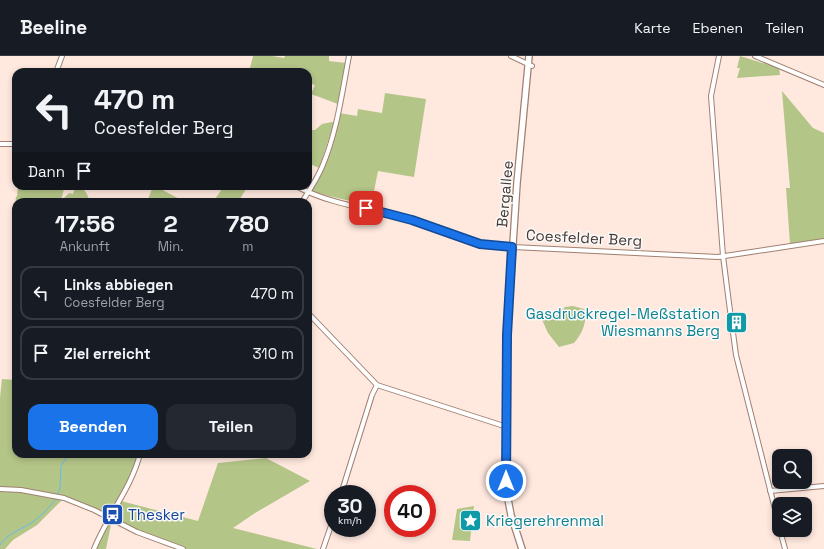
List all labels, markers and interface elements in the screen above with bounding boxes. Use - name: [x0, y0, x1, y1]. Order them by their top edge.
- text: Beeline: [20, 15, 87, 40]
- text: Karte: [634, 19, 671, 37]
- text: Ebenen: [693, 19, 743, 37]
- text: Teilen: [765, 19, 804, 37]
- text: 470 m: [94, 81, 175, 117]
- icon: left: [28, 84, 80, 136]
- text: Coesfelder Berg: [94, 116, 233, 139]
- street label: Bergallee: [492, 159, 517, 228]
- icon: arrive: [73, 160, 95, 182]
- text: Dann: [28, 162, 65, 181]
- pin: [349, 191, 383, 225]
- icon: arrive: [355, 197, 377, 219]
- text: 17:56: [55, 208, 115, 239]
- text: 2: [164, 208, 178, 239]
- text: 780: [226, 208, 269, 239]
- street label: Coesfelder Berg: [526, 225, 643, 250]
- text: Ankunft: [60, 238, 110, 255]
- text: Min.: [158, 238, 183, 255]
- text: m: [242, 238, 253, 255]
- text: Links abbiegen: [64, 275, 173, 294]
- icon: left: [30, 282, 52, 304]
- text: 470 m: [250, 284, 294, 303]
- text: Coesfelder Berg: [64, 294, 165, 311]
- place label: Gasdruckregel-Meßstation Wiesmanns Berg: [526, 304, 720, 340]
- building icon: Gasdruckregel-Meßstation Wiesmanns Berg: [723, 310, 749, 336]
- icon: arrive: [30, 342, 52, 364]
- text: Ziel erreicht: [64, 344, 151, 363]
- text: 310 m: [253, 344, 294, 363]
- button: Beenden: [28, 404, 158, 450]
- button: Teilen: [166, 404, 296, 450]
- map controls: [772, 449, 812, 537]
- button: search: [772, 449, 812, 489]
- position arrow: [485, 460, 527, 502]
- speed limit sign: 40: [384, 485, 436, 537]
- text: 30: [337, 493, 363, 519]
- button: layers: [772, 497, 812, 537]
- bus stop icon: Thesker: [99, 502, 125, 528]
- place label: Thesker: [128, 505, 185, 524]
- place icon: Kriegerehrenmal: [457, 508, 483, 534]
- place label: Kriegerehrenmal: [486, 511, 604, 530]
- text: km/h: [338, 514, 362, 527]

